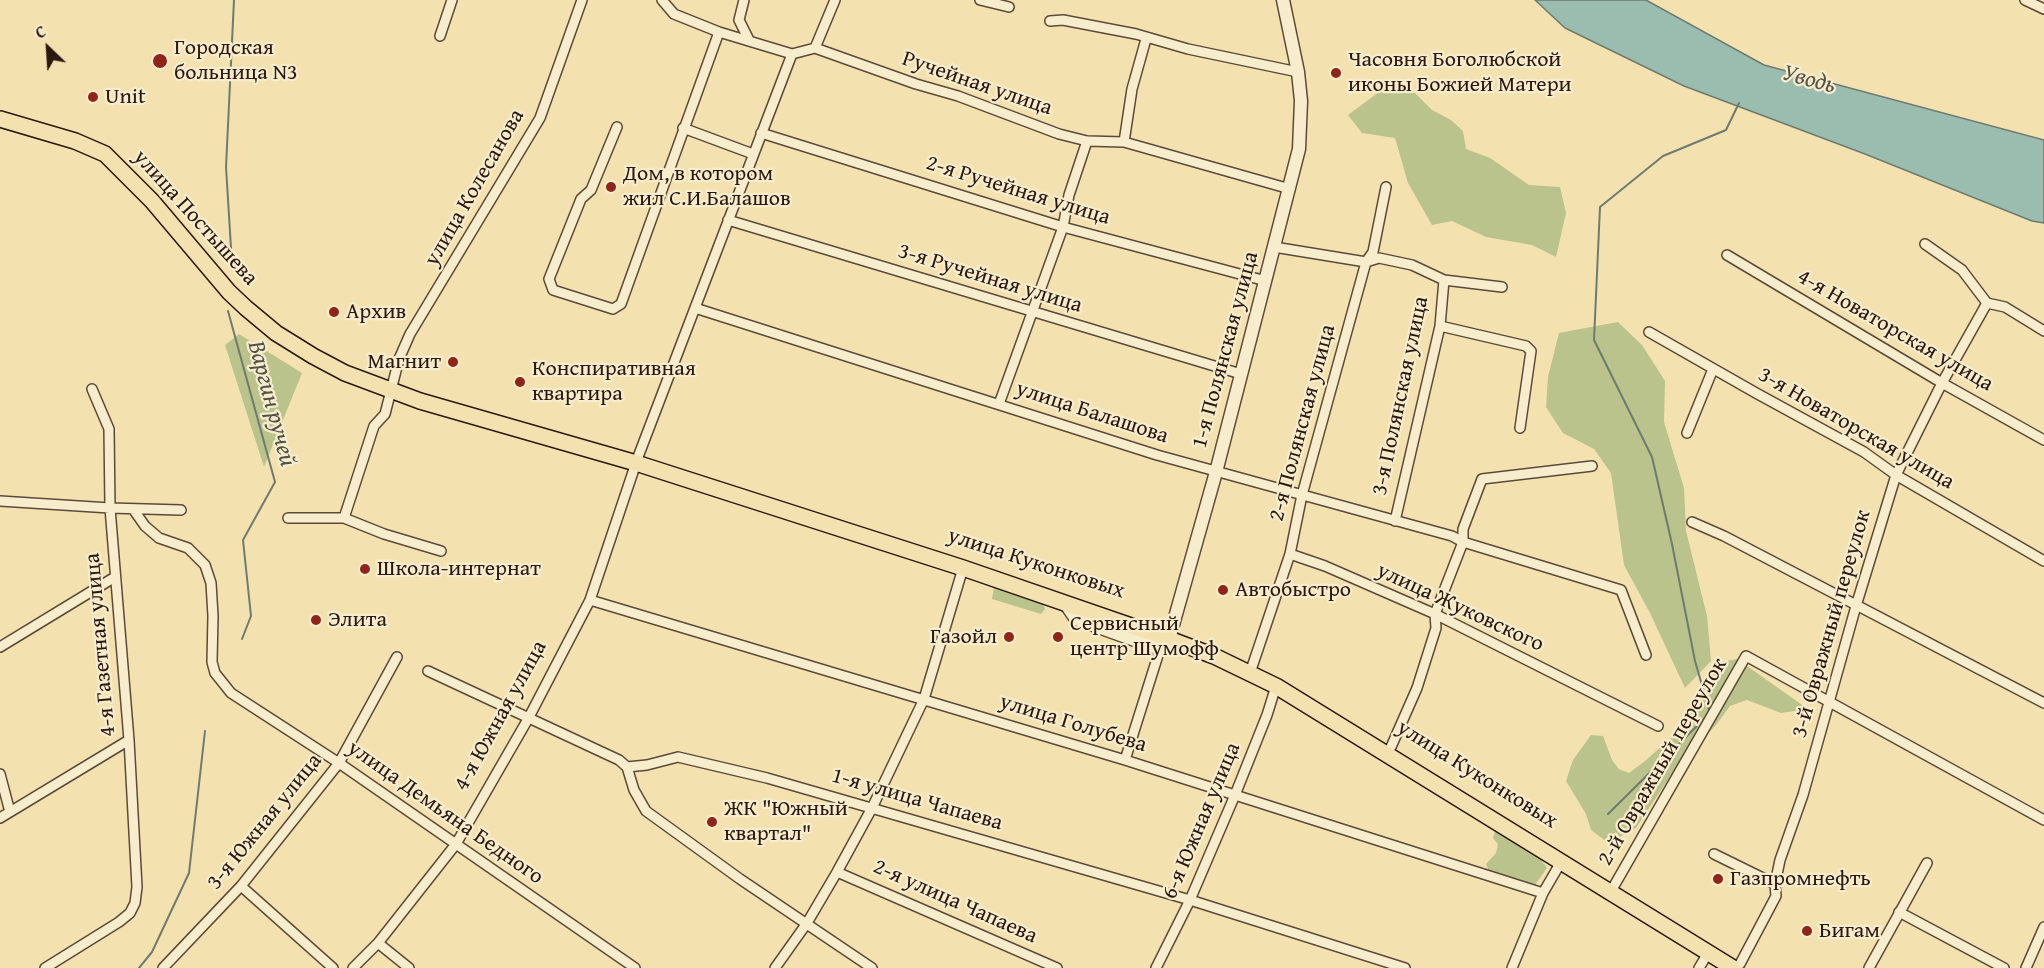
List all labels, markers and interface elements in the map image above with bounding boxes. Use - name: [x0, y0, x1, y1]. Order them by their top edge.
- north arrow: [18, 18, 78, 78]
- text: С: [31, 19, 50, 44]
- place label: Городская больница N3: [174, 35, 298, 86]
- street label: Ручейная улица: [899, 46, 1055, 122]
- place label: Часовня Боголюбской иконы Божией Матери: [1348, 47, 1572, 98]
- marker: Городская больница N3: [151, 52, 169, 70]
- water label: Уводь: [1779, 59, 1839, 101]
- marker: Часовня Боголюбской иконы Божией Матери: [1329, 66, 1343, 80]
- place label: Unit: [105, 84, 146, 110]
- marker: Unit: [86, 90, 100, 104]
- street label: улица Колесанова: [419, 105, 531, 271]
- street label: улица Постышева: [127, 145, 263, 291]
- street label: 2-я Ручейная улица: [923, 150, 1113, 232]
- place label: Дом, в котором жил С.И.Балашов: [623, 161, 791, 212]
- marker: Дом, в котором жил С.И.Балашов: [604, 180, 618, 194]
- street label: 3-я Ручейная улица: [895, 238, 1085, 320]
- street label: 1-я Полянская улица: [1187, 249, 1265, 451]
- street label: 4-я Новаторская улица: [1792, 264, 1998, 398]
- street label: 3-я Полянская улица: [1367, 294, 1435, 498]
- place label: Архив: [346, 299, 406, 325]
- marker: Архив: [327, 305, 341, 319]
- street label: 2-я Полянская улица: [1264, 322, 1342, 524]
- water label: Варгин ручей: [240, 338, 302, 470]
- place label: Магнит: [367, 349, 441, 375]
- marker: Магнит: [446, 355, 460, 369]
- place label: Конспиративная квартира: [532, 356, 696, 408]
- street label: 3-я Новаторская улица: [1753, 362, 1959, 496]
- marker: Конспиративная квартира: [513, 375, 527, 389]
- street label: улица Балашова: [1012, 376, 1172, 450]
- street label: 3-й Овражный переулок: [1787, 507, 1877, 741]
- street label: улица Куконковых: [944, 523, 1128, 605]
- street label: 4-я Газетная улица: [80, 552, 122, 738]
- place label: Школа-интернат: [377, 556, 541, 582]
- street label: улица Жуковского: [1372, 558, 1548, 658]
- marker: Школа-интернат: [358, 562, 372, 576]
- place label: Автобыстро: [1235, 577, 1351, 603]
- marker: Автобыстро: [1216, 583, 1230, 597]
- place label: Элита: [328, 607, 387, 633]
- place label: Сервисный центр Шумофф: [1070, 611, 1219, 662]
- marker: Элита: [309, 613, 323, 627]
- place label: Газойл: [930, 624, 997, 650]
- marker: Газойл: [1002, 630, 1016, 644]
- marker: Сервисный центр Шумофф: [1051, 630, 1065, 644]
- street label: 4-я Южная улица: [449, 636, 553, 796]
- street label: 2-й Овражный переулок: [1593, 653, 1733, 871]
- street label: улица Голубева: [996, 689, 1150, 759]
- street label: улица Куконковых: [1392, 715, 1562, 835]
- street label: улица Демьяна Бедного: [342, 735, 548, 891]
- street label: 6-я Южная улица: [1157, 739, 1247, 903]
- street label: 3-я Южная улица: [202, 749, 328, 895]
- street label: 1-я улица Чапаева: [828, 763, 1006, 837]
- place label: ЖК "Южный квартал": [724, 796, 848, 848]
- marker: ЖК "Южный квартал": [705, 815, 719, 829]
- street label: 2-я улица Чапаева: [869, 854, 1041, 950]
- place label: Газпромнефть: [1730, 866, 1871, 892]
- marker: Газпромнефть: [1711, 872, 1725, 886]
- place label: Бигам: [1819, 918, 1880, 944]
- marker: Бигам: [1800, 924, 1814, 938]

